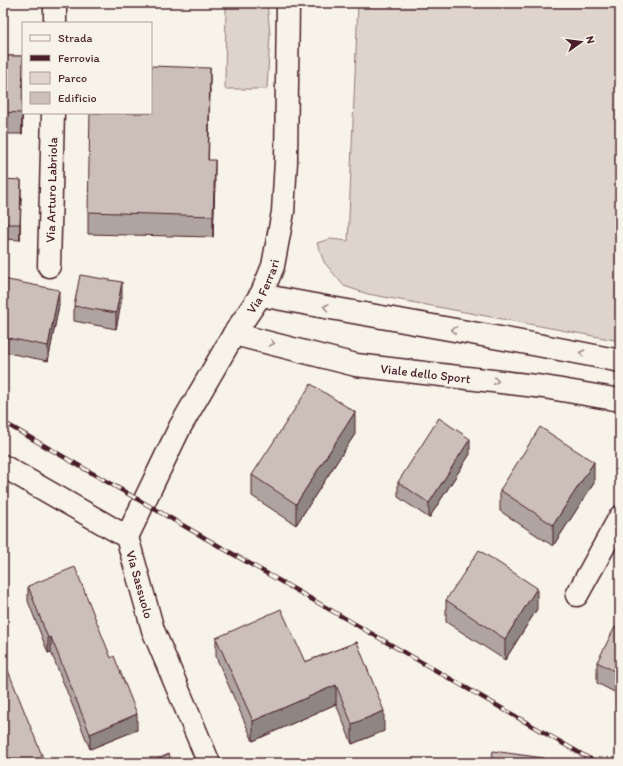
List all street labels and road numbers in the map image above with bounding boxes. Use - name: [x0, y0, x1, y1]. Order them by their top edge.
- street label: Via Arturo Labriola: [43, 137, 60, 243]
- street label: Via Ferrari: [243, 258, 282, 316]
- street label: Viale dello Sport: [380, 361, 472, 386]
- street label: Via Sassuolo: [123, 549, 157, 621]

